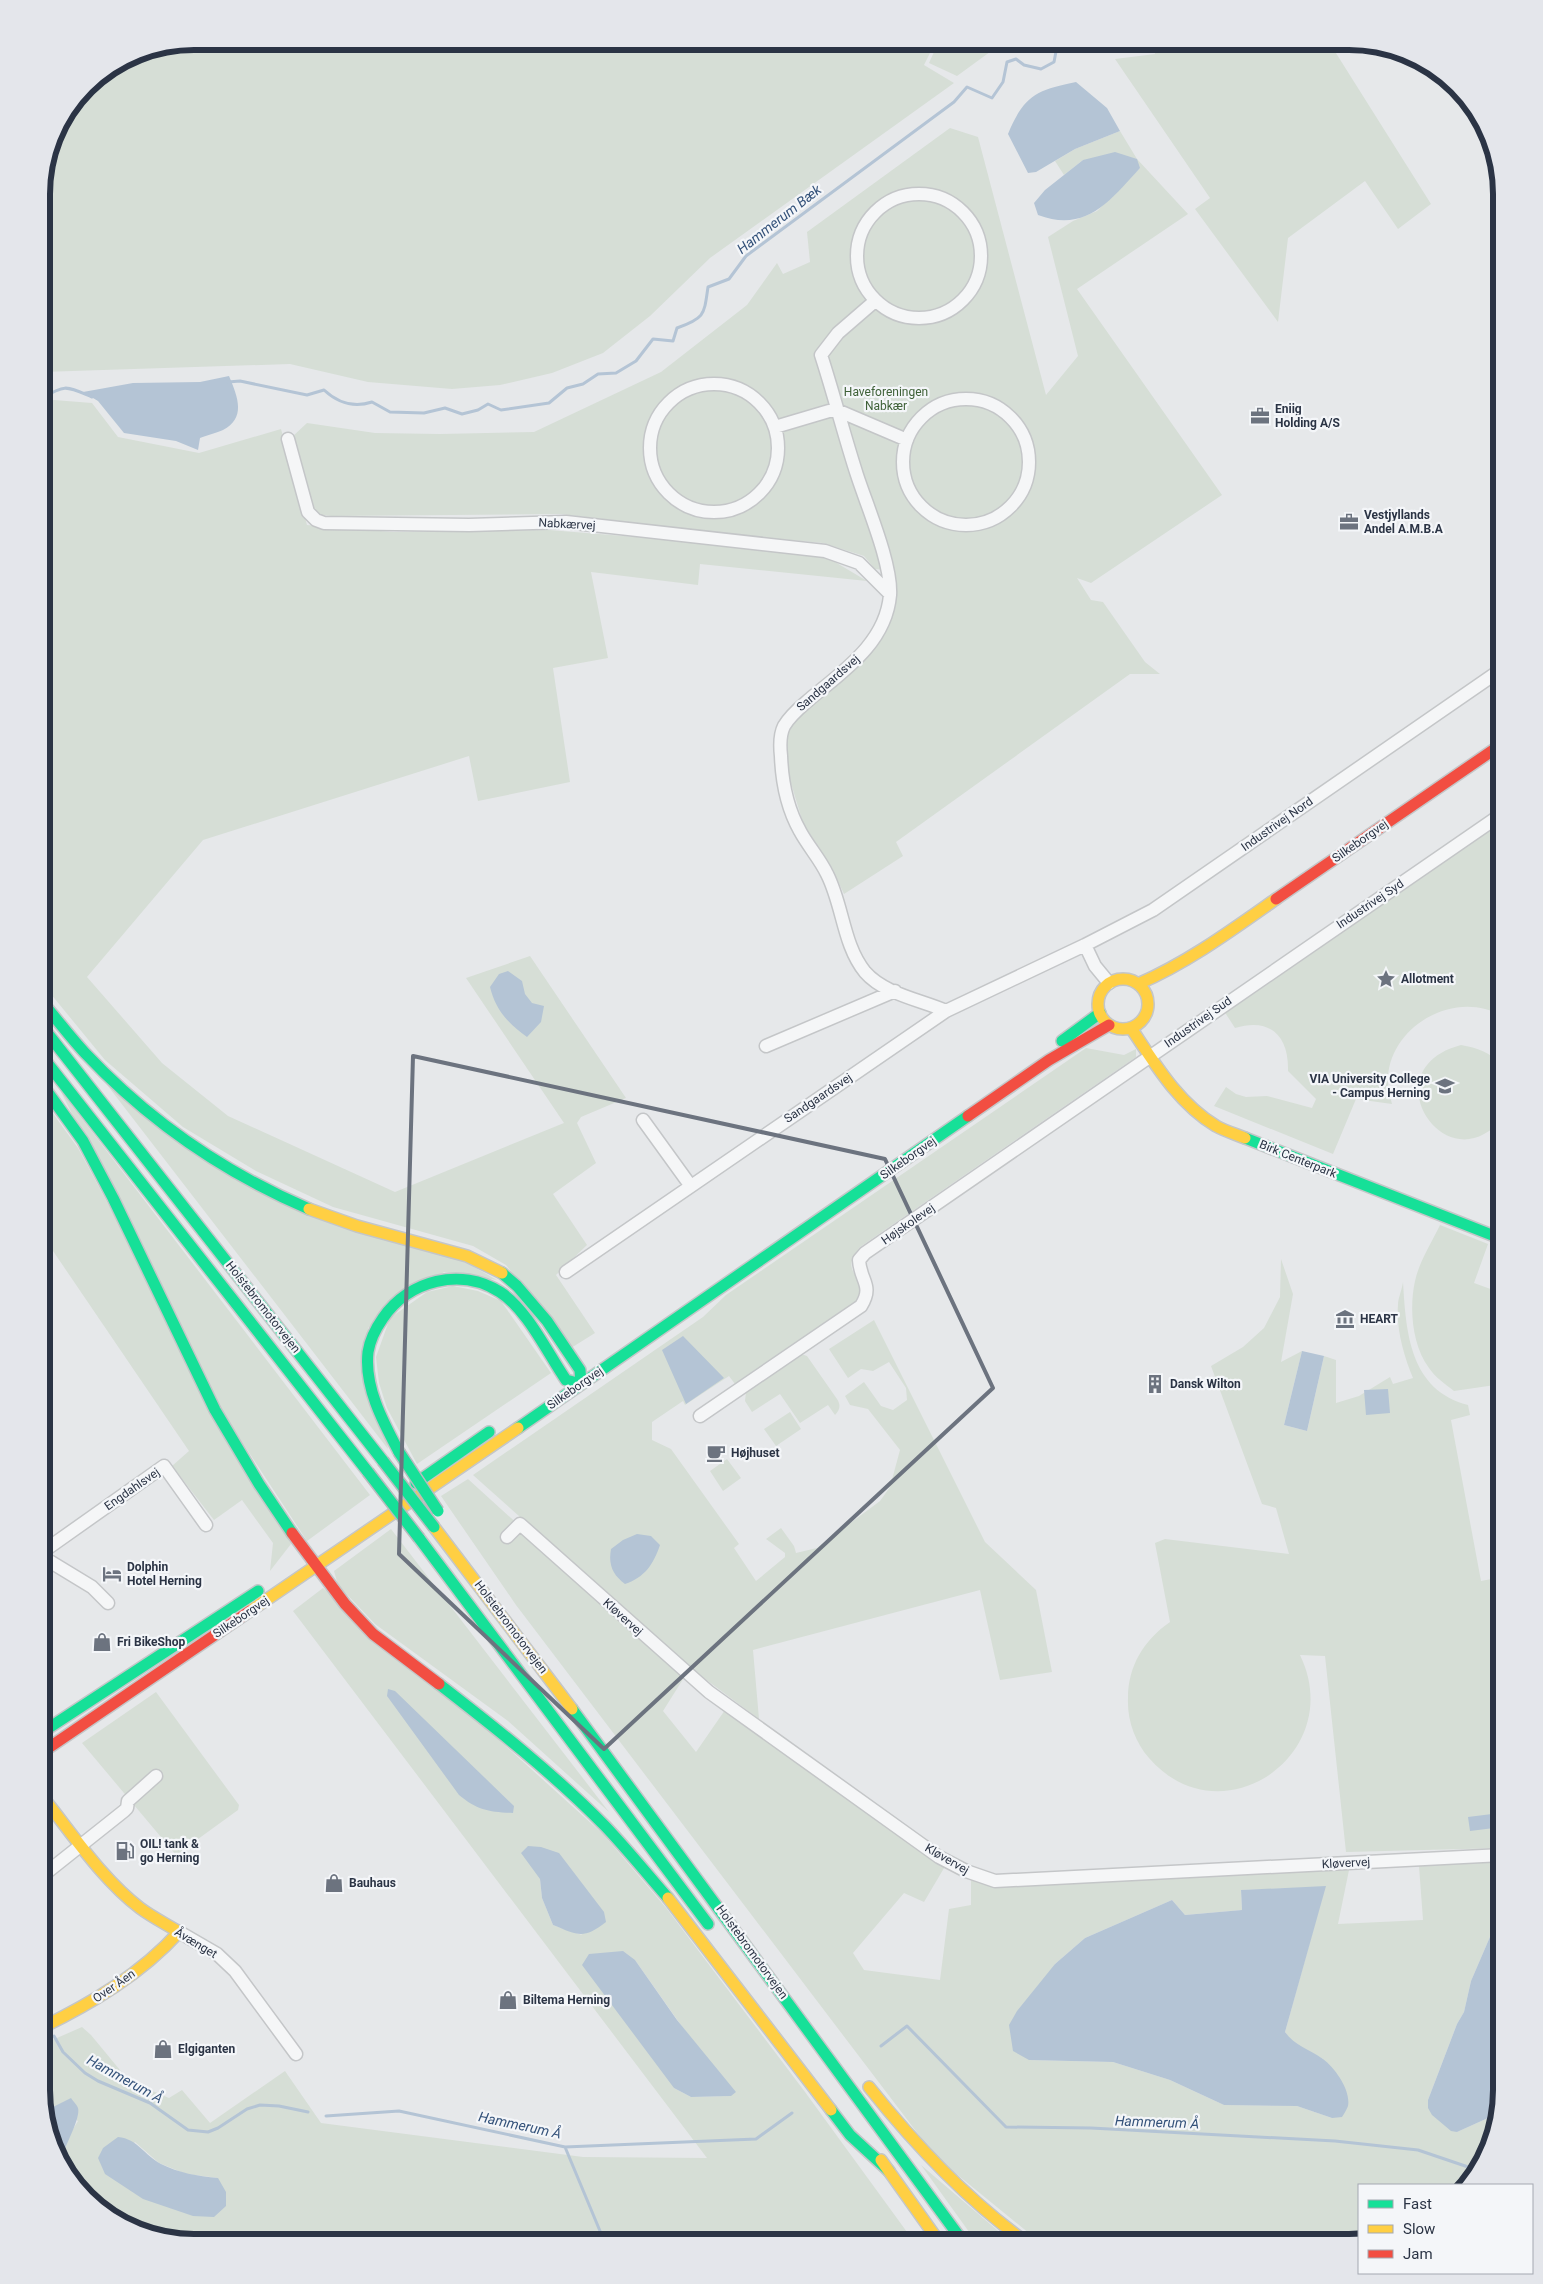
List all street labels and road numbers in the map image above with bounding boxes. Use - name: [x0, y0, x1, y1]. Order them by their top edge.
- street label: Nabkærvej: [538, 516, 596, 532]
- street label: Sandgaardsvej: [794, 652, 862, 714]
- street label: Industrivej Nord: [1238, 794, 1316, 854]
- street label: Silkeborgvej: [1330, 817, 1391, 865]
- street label: Industrivej Syd: [1334, 876, 1406, 932]
- street label: Industrivej Sud: [1162, 994, 1234, 1050]
- street label: Sandgaardsvej: [781, 1070, 855, 1126]
- street label: Silkeborgvej: [878, 1134, 939, 1182]
- street label: Birk Centerpark: [1257, 1137, 1340, 1181]
- street label: Højskolevej: [879, 1201, 937, 1247]
- street label: Holstebromotorvejen: [223, 1258, 303, 1356]
- street label: Silkeborgvej: [545, 1364, 606, 1412]
- street label: Engdahlsvej: [102, 1465, 162, 1513]
- street label: Holstebromotorvejen: [472, 1578, 550, 1676]
- street label: Silkeborgvej: [210, 1593, 272, 1641]
- street label: Kløvervej: [600, 1596, 646, 1639]
- street label: Kløvervej: [922, 1841, 972, 1877]
- street label: Kløvervej: [1321, 1855, 1371, 1871]
- street label: Holstebromotorvejen: [713, 1902, 791, 2002]
- street label: Åvænget: [172, 1923, 221, 1961]
- street label: Over Åen: [89, 1965, 138, 2006]

